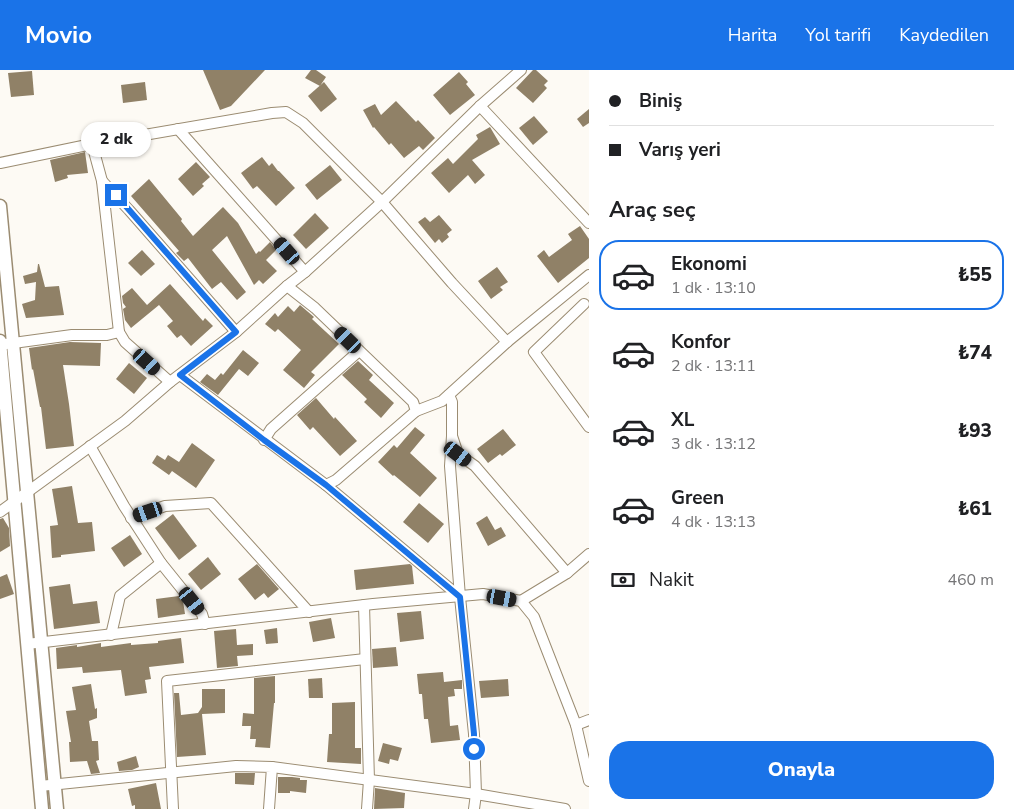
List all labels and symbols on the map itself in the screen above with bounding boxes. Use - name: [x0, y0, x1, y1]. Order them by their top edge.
- callout: 2 dk: [81, 122, 151, 158]
- route end: [105, 184, 127, 206]
- car: [271, 235, 302, 267]
- car: [331, 324, 364, 356]
- car: [130, 346, 163, 378]
- car: [441, 439, 474, 469]
- car: [131, 500, 164, 524]
- car: [176, 585, 207, 617]
- car: [485, 588, 518, 608]
- route start: [463, 738, 485, 760]

